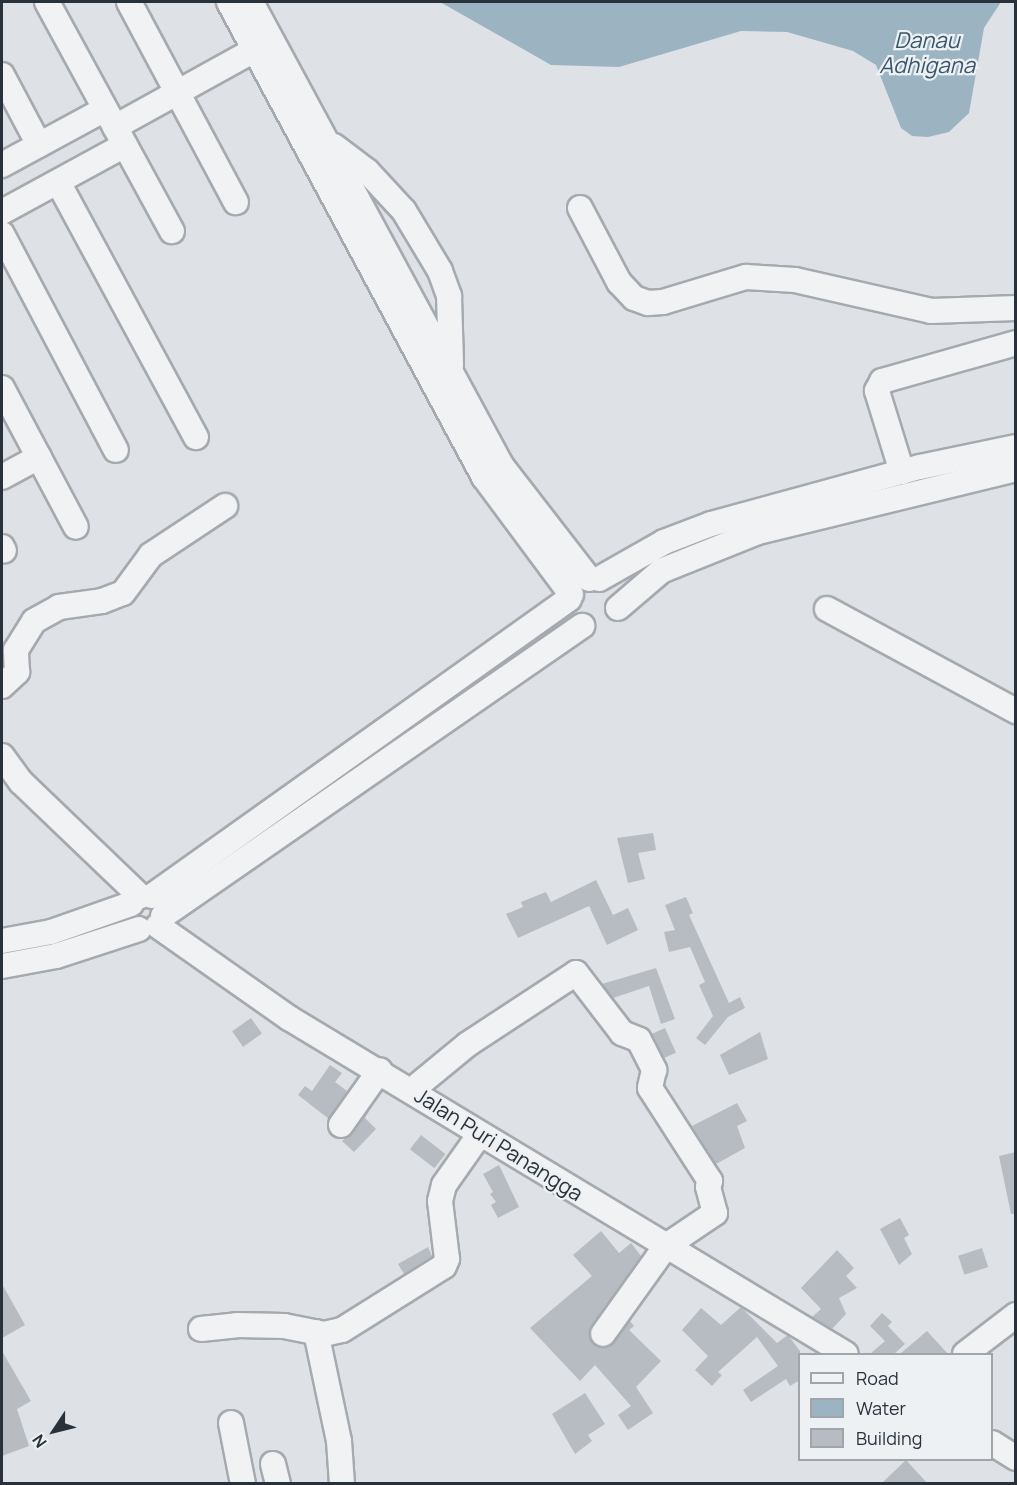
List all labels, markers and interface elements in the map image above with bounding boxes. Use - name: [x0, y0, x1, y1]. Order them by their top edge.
- water label: Danau Adhigana: [879, 27, 975, 78]
- street label: Jalan Puri Panangga: [410, 1082, 588, 1206]
- legend: [798, 1353, 993, 1461]
- text: Road: [856, 1366, 899, 1390]
- text: Water: [856, 1396, 906, 1420]
- north arrow: [24, 1401, 84, 1461]
- text: Building: [856, 1426, 922, 1450]
- text: N: [27, 1430, 52, 1452]

